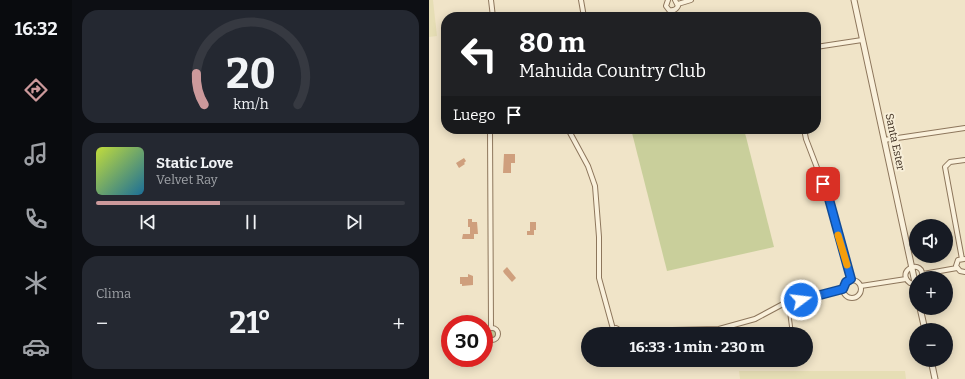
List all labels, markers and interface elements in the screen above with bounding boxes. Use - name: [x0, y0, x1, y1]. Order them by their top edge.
- text: 16:32: [14, 18, 58, 40]
- text: 80 m: [519, 26, 585, 59]
- icon: left: [453, 28, 505, 80]
- text: 20: [226, 48, 275, 98]
- text: Mahuida Country Club: [519, 60, 706, 82]
- icon: directions: [22, 76, 50, 104]
- text: km/h: [233, 95, 268, 112]
- icon: arrive: [503, 104, 525, 126]
- text: Luego: [453, 106, 495, 124]
- street label: Santa Ester: [883, 112, 907, 172]
- icon: music: [22, 140, 50, 168]
- text: Static Love: [156, 154, 233, 172]
- pin: [806, 167, 840, 201]
- text: Velvet Ray: [156, 172, 218, 187]
- icon: arrive: [812, 173, 834, 195]
- icon: phone: [22, 205, 50, 233]
- icon: previous: [137, 211, 159, 233]
- icon: pause: [240, 211, 262, 233]
- icon: next: [343, 211, 365, 233]
- map controls: [909, 219, 953, 367]
- button: sound: [909, 219, 953, 263]
- icon: climate: [22, 269, 50, 297]
- button: +: [909, 271, 953, 315]
- position arrow: [780, 279, 822, 321]
- text: Clima: [96, 286, 131, 301]
- text: 21°: [229, 305, 271, 341]
- text: −: [96, 310, 108, 337]
- text: +: [392, 310, 405, 337]
- speed limit sign: 30: [441, 315, 493, 367]
- button: −: [909, 323, 953, 367]
- icon: car: [22, 333, 50, 361]
- text: 16:33 · 1 min · 230 m: [629, 338, 765, 356]

